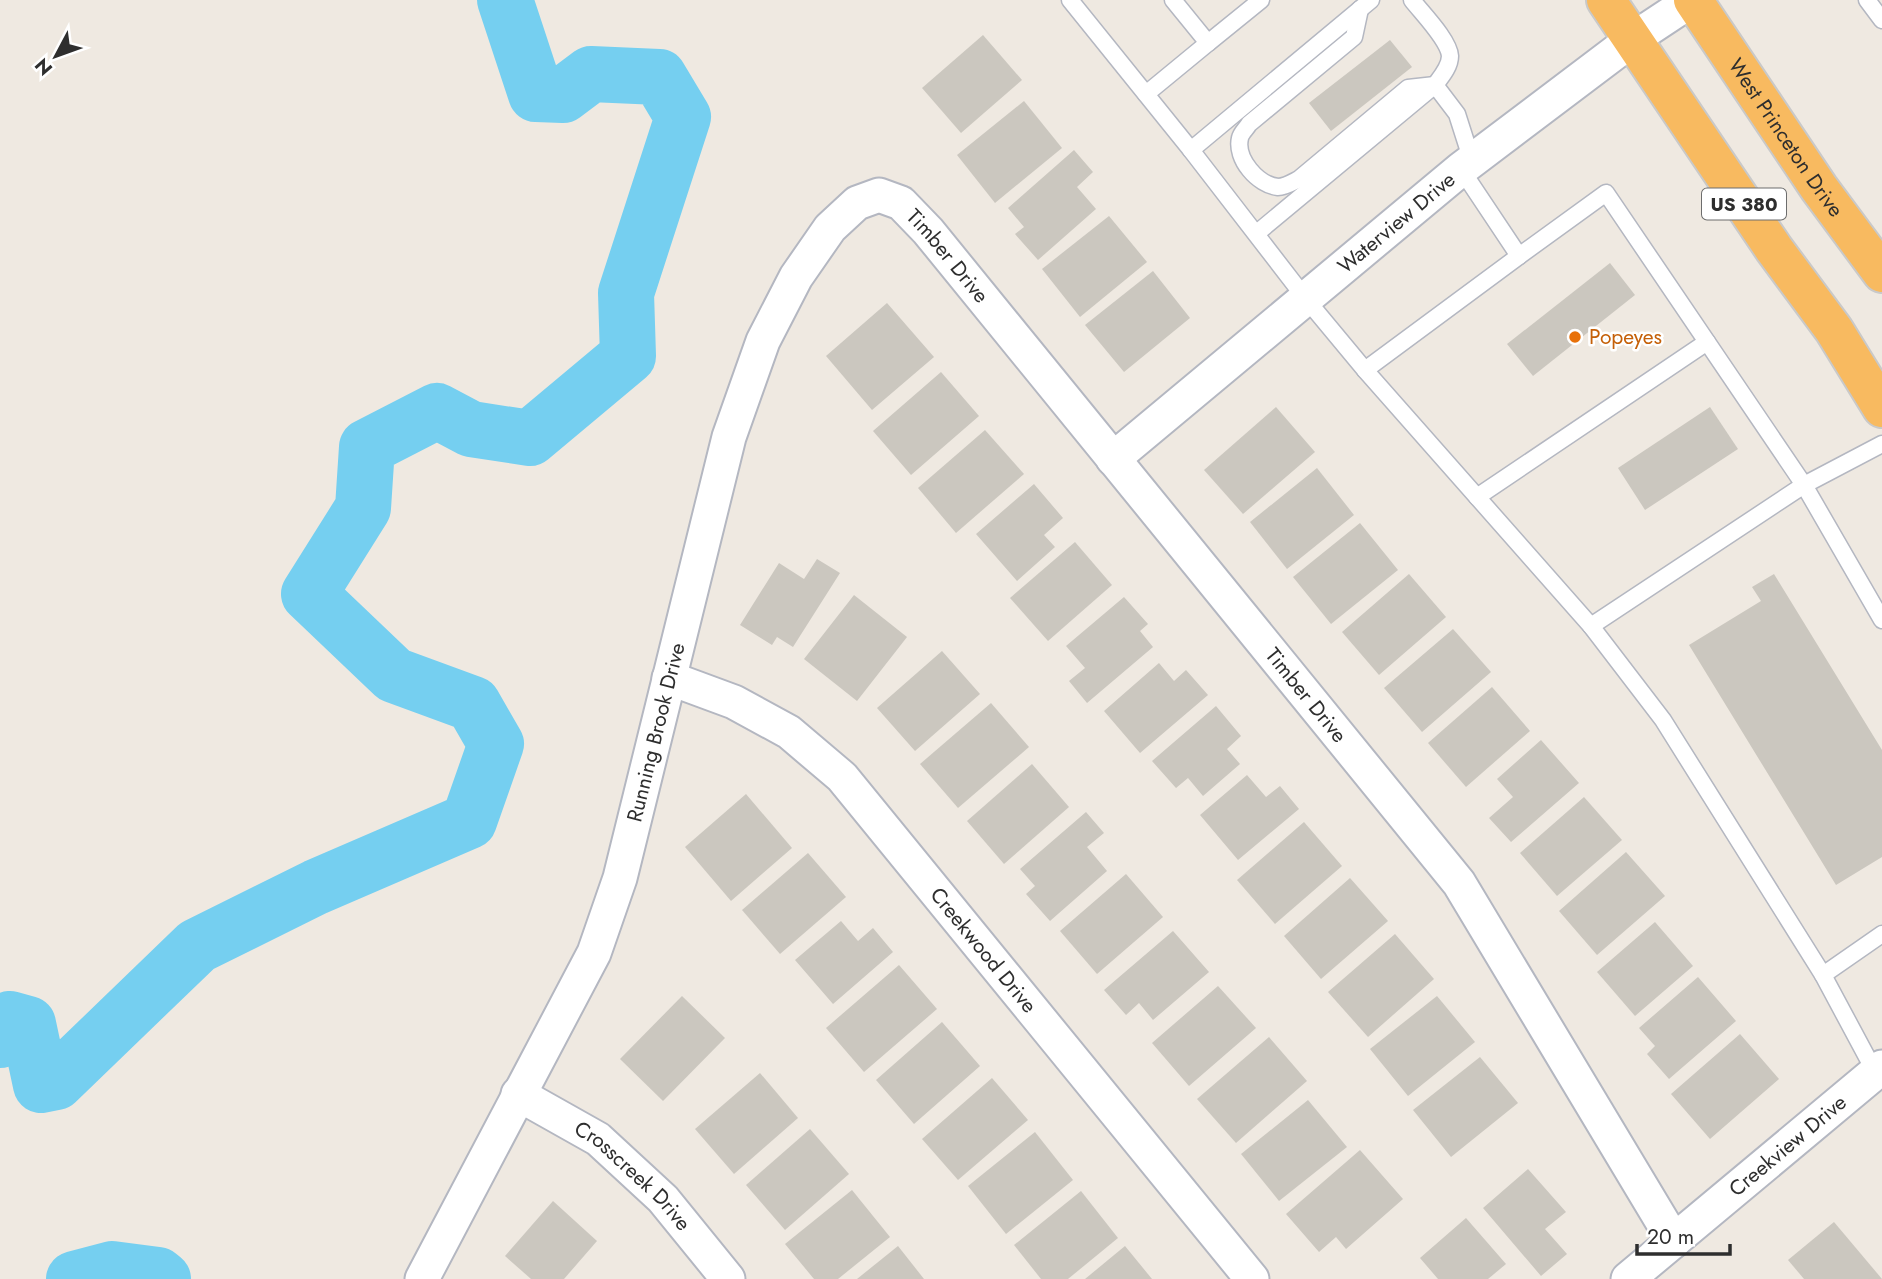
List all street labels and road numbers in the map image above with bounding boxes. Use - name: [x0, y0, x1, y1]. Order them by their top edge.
- street label: West Princeton Drive: [1721, 52, 1851, 223]
- street label: Waterview Drive: [1331, 165, 1462, 281]
- road number: US 380: [1702, 188, 1786, 220]
- street label: Timber Drive: [899, 202, 996, 310]
- street label: Running Brook Drive: [619, 640, 693, 825]
- street label: Timber Drive: [1258, 641, 1354, 749]
- street label: Creekwood Drive: [923, 881, 1044, 1020]
- street label: Creekview Drive: [1722, 1088, 1853, 1204]
- street label: Crosscreek Drive: [569, 1114, 698, 1237]

